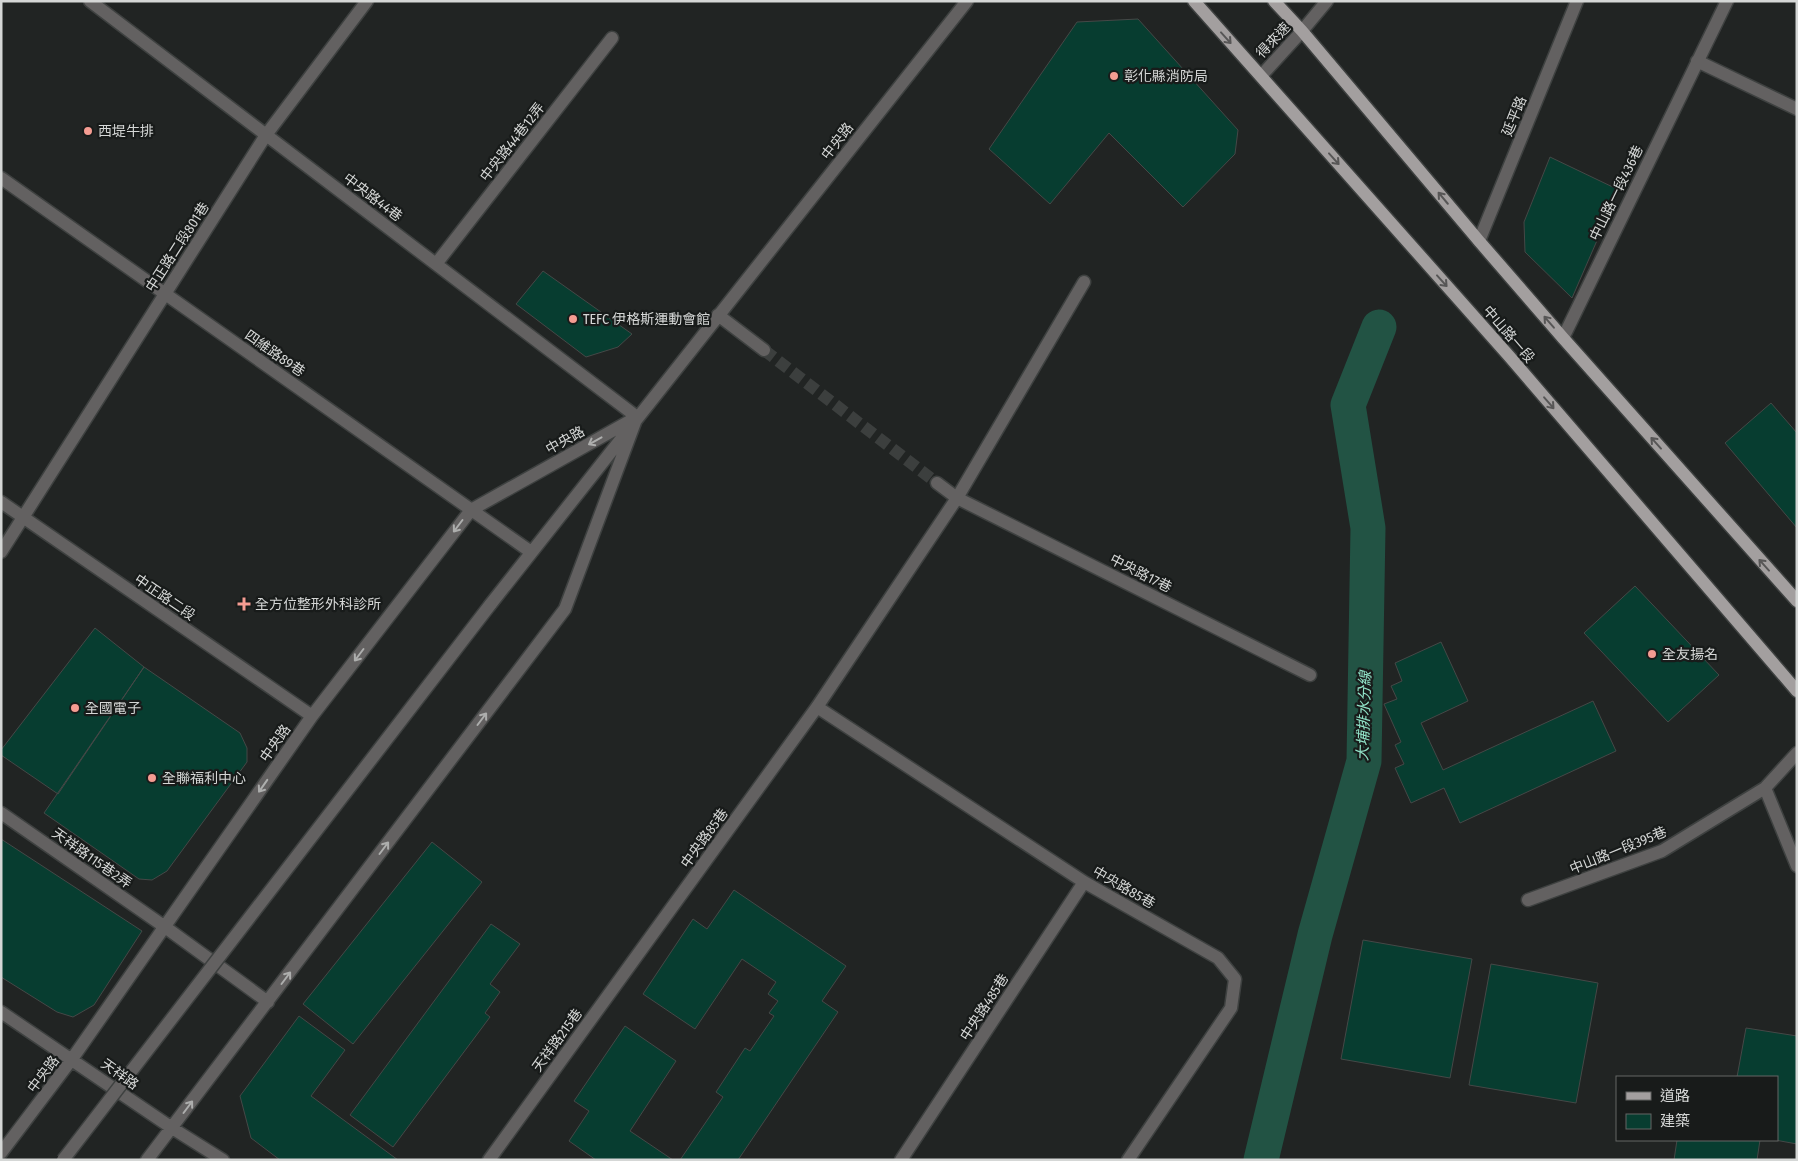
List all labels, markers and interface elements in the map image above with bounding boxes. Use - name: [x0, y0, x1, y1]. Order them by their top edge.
- street label: 得來速: [1253, 18, 1295, 61]
- one-way arrow: [1221, 31, 1232, 44]
- place label: 彰化縣消防局: [1124, 68, 1208, 85]
- marker: 彰化縣消防局: [1108, 70, 1120, 82]
- street label: 延平路: [1499, 94, 1530, 139]
- street label: 中央路44巷12弄: [476, 100, 548, 185]
- street label: 中央路: [818, 120, 857, 163]
- place label: 西堤牛排: [98, 123, 154, 140]
- marker: 西堤牛排: [82, 125, 94, 137]
- street label: 中山路一段436巷: [1586, 143, 1647, 244]
- one-way arrow: [1328, 153, 1340, 166]
- street label: 中央路44巷: [340, 170, 406, 225]
- one-way arrow: [1437, 192, 1449, 205]
- street label: 中正路二段801巷: [142, 199, 213, 295]
- one-way arrow: [1436, 274, 1448, 287]
- street label: 中山路一段: [1479, 302, 1538, 366]
- place label: TEFC 伊格斯運動會館: [583, 311, 710, 328]
- marker: TEFC 伊格斯運動會館: [567, 313, 579, 325]
- one-way arrow: [1543, 315, 1554, 328]
- street label: 四維路89巷: [241, 326, 308, 380]
- one-way arrow: [1543, 396, 1554, 409]
- street label: 中央路: [543, 423, 588, 458]
- one-way arrow: [588, 436, 602, 446]
- one-way arrow: [1651, 437, 1662, 450]
- one-way arrow: [453, 519, 463, 533]
- street label: 中央路17巷: [1107, 551, 1175, 596]
- one-way arrow: [1759, 558, 1770, 571]
- street label: 中正路二段: [131, 571, 198, 624]
- place label: 全方位整形外科診所: [255, 596, 381, 613]
- marker: 全方位整形外科診所: [237, 597, 251, 611]
- place label: 全友揚名: [1662, 646, 1718, 663]
- one-way arrow: [354, 648, 364, 662]
- marker: 全友揚名: [1646, 648, 1658, 660]
- water label: 大埔排水分線: [1353, 669, 1375, 761]
- place label: 全國電子: [85, 700, 141, 717]
- marker: 全國電子: [69, 702, 81, 714]
- one-way arrow: [477, 712, 487, 726]
- street label: 中央路: [256, 721, 294, 765]
- place label: 全聯福利中心: [162, 770, 246, 787]
- marker: 全聯福利中心: [146, 772, 158, 784]
- one-way arrow: [258, 779, 268, 793]
- street label: 中央路85巷: [677, 805, 732, 871]
- street label: 中山路一段395巷: [1567, 823, 1669, 878]
- street label: 天祥路115巷2弄: [49, 825, 135, 892]
- one-way arrow: [379, 841, 389, 855]
- street label: 中央路85巷: [1089, 863, 1158, 912]
- one-way arrow: [281, 971, 291, 985]
- street label: 中央路485巷: [957, 971, 1012, 1044]
- street label: 天祥路215巷: [529, 1005, 586, 1075]
- street label: 中央路: [24, 1052, 63, 1096]
- street label: 天祥路: [98, 1055, 142, 1093]
- legend: [1616, 1076, 1778, 1141]
- text: 道路: [1660, 1087, 1690, 1105]
- one-way arrow: [183, 1100, 193, 1114]
- text: 建築: [1660, 1112, 1690, 1130]

